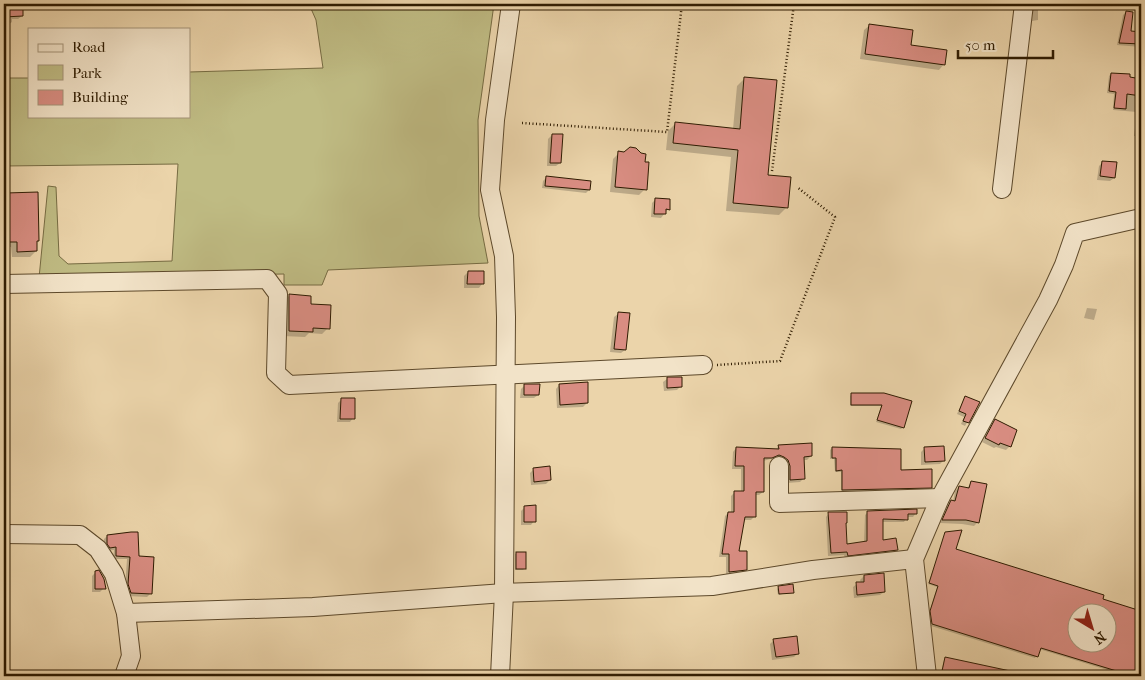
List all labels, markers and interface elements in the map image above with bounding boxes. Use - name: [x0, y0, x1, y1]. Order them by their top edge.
- legend: [28, 28, 190, 118]
- scale bar: [958, 28, 1052, 60]
- text: 50 m: [965, 36, 996, 54]
- text: Road: [72, 38, 106, 56]
- text: Park: [72, 64, 102, 82]
- text: Building: [72, 88, 129, 106]
- north arrow: [1068, 602, 1118, 652]
- text: N: [1090, 628, 1109, 648]

